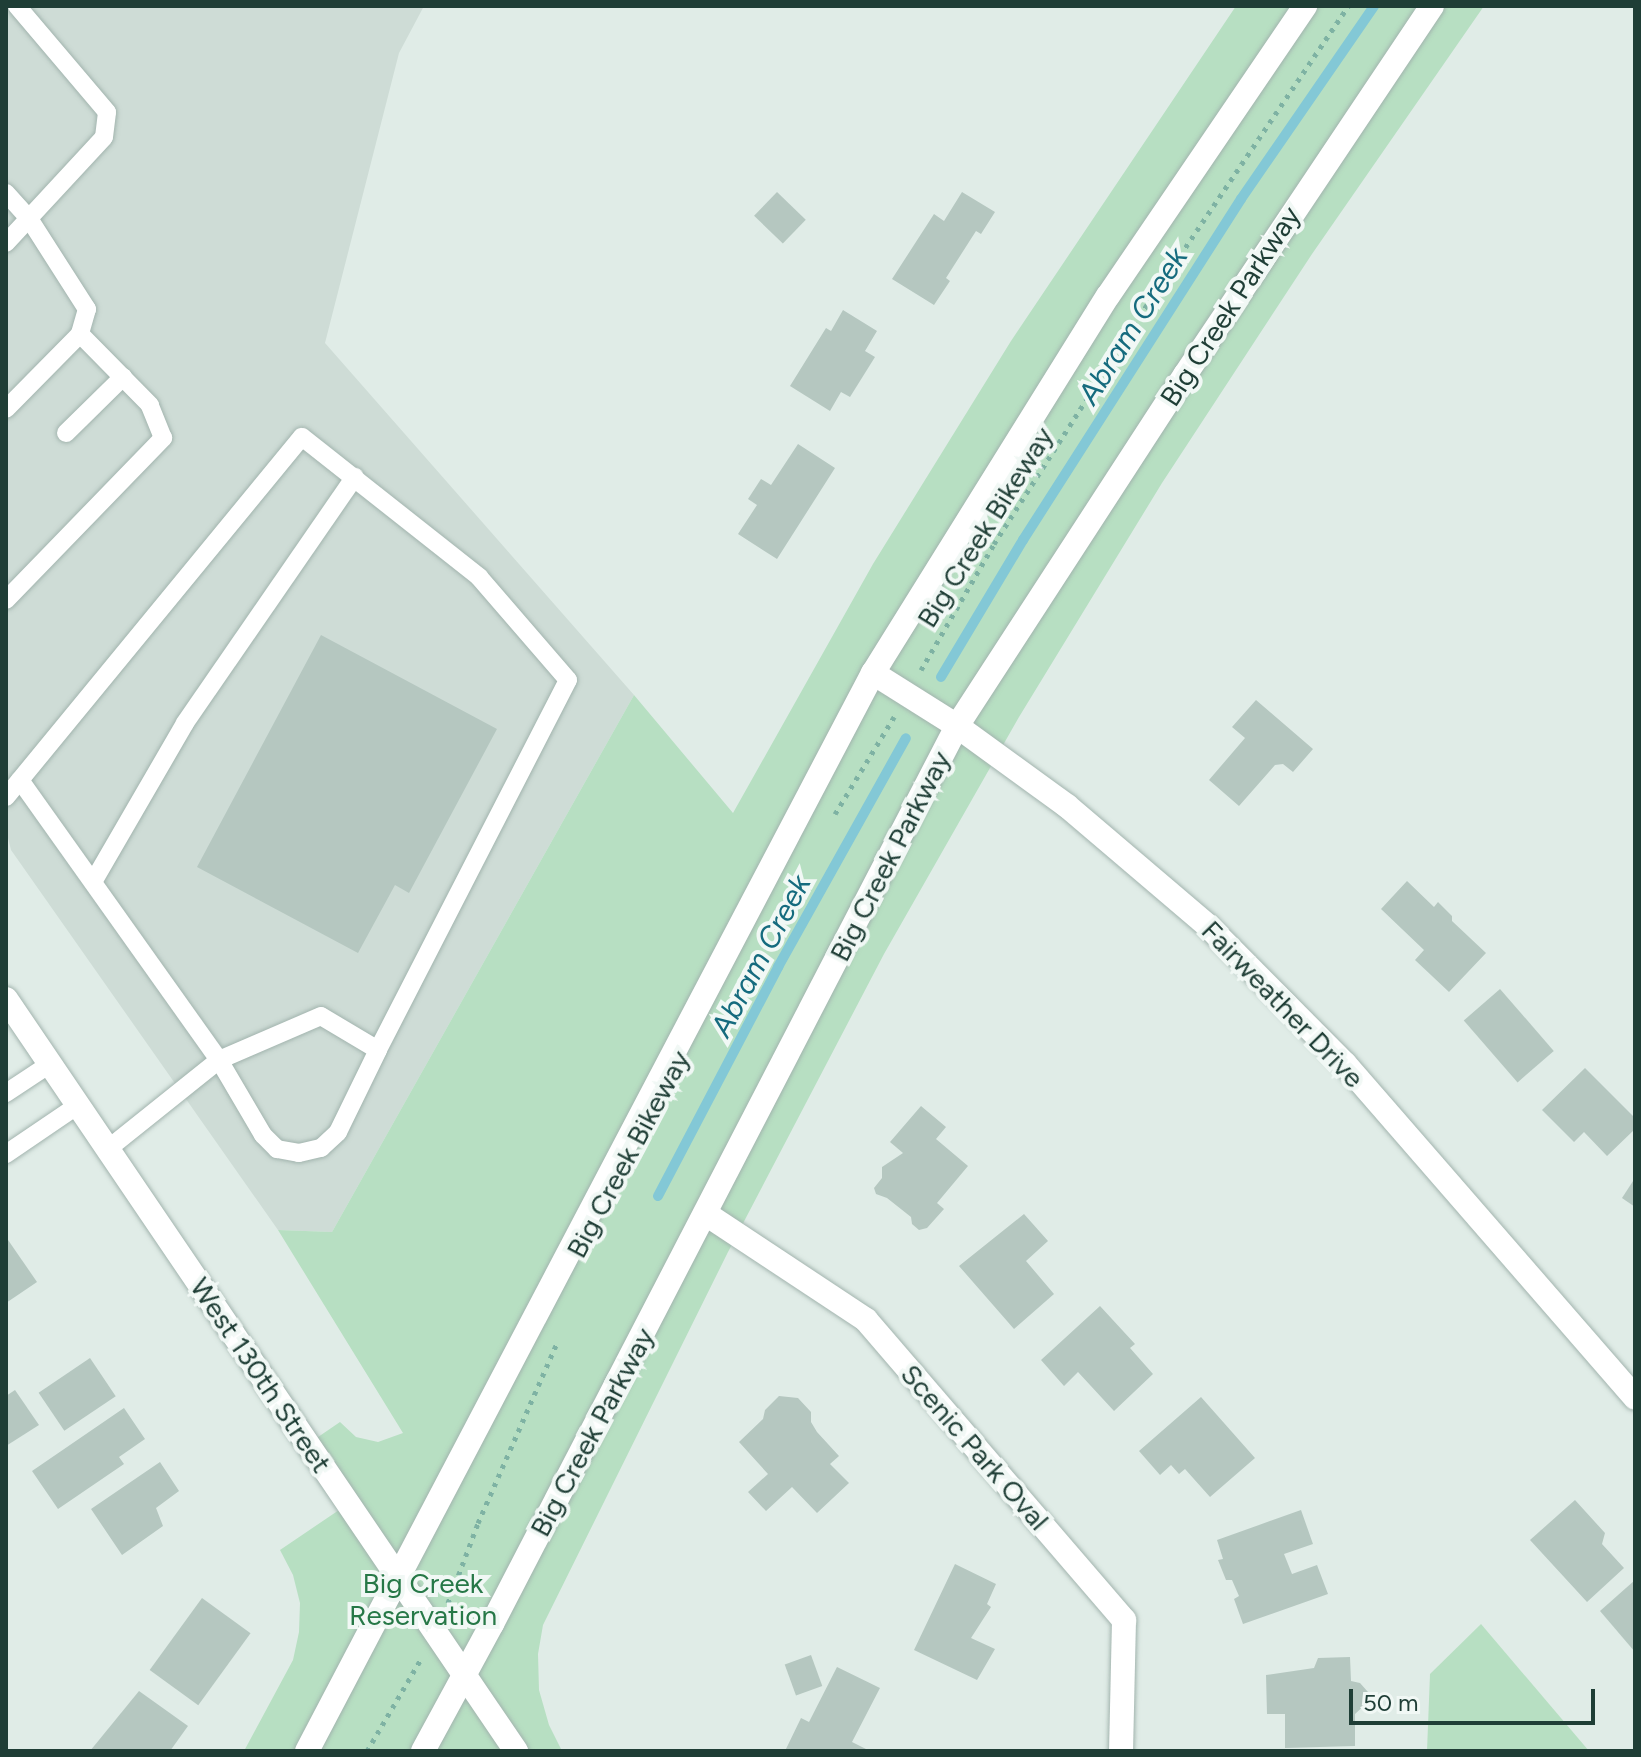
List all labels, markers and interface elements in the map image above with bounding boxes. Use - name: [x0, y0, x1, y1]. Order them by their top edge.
- street label: Big Creek Parkway: [1153, 200, 1307, 412]
- water label: Abram Creek: [1071, 241, 1195, 411]
- street label: Big Creek Bikeway: [910, 421, 1060, 633]
- street label: Big Creek Parkway: [823, 745, 957, 967]
- water label: Abram Creek: [703, 869, 819, 1043]
- street label: Fairweather Drive: [1195, 914, 1371, 1094]
- street label: Big Creek Bikeway: [559, 1045, 697, 1263]
- street label: West 130th Street: [183, 1271, 339, 1479]
- street label: Big Creek Parkway: [523, 1322, 661, 1542]
- street label: Scenic Park Oval: [894, 1357, 1056, 1537]
- park label: Big Creek Reservation: [349, 1566, 497, 1632]
- scale bar: [1353, 1673, 1599, 1723]
- text: 50 m: [1363, 1688, 1419, 1717]

